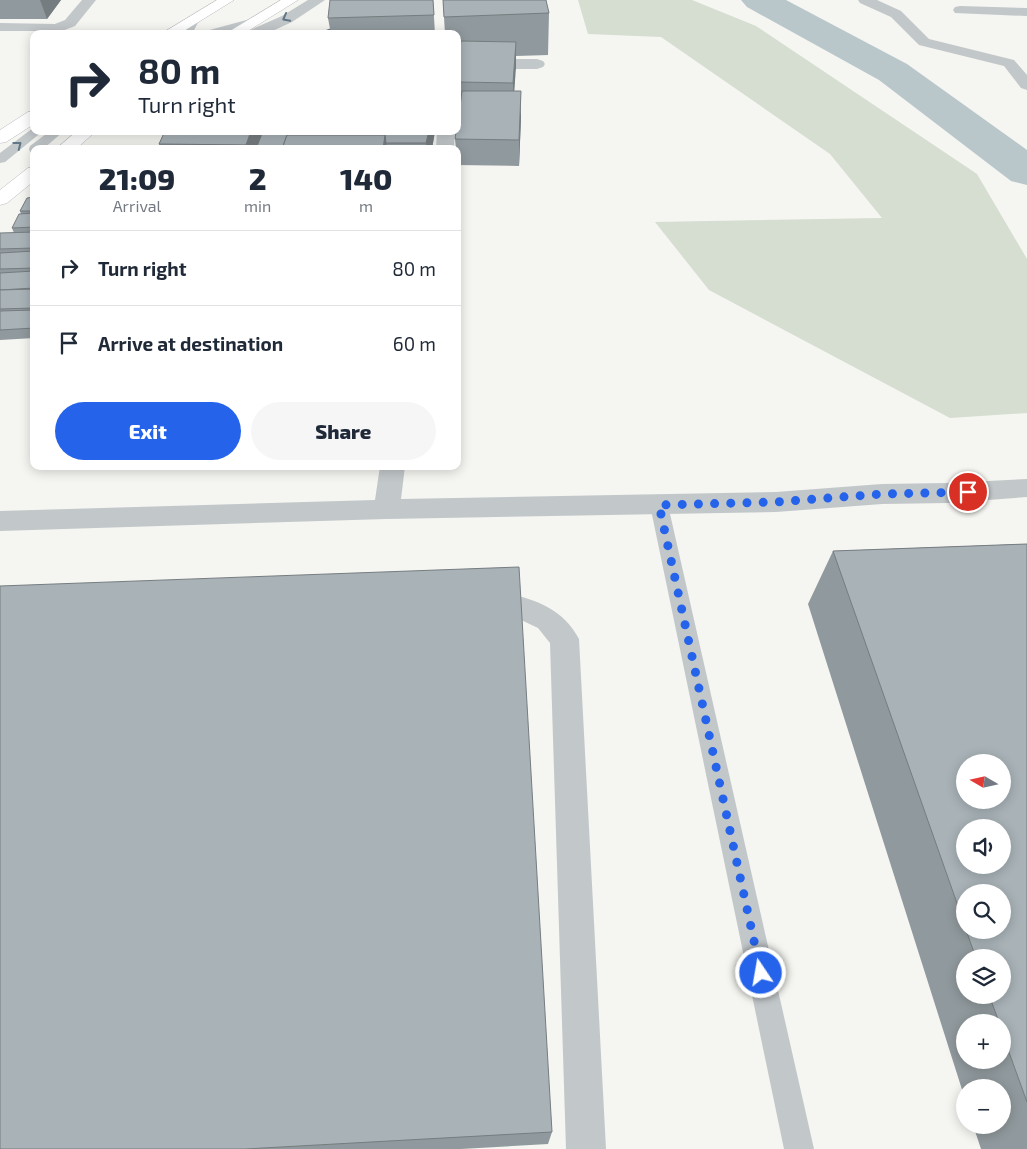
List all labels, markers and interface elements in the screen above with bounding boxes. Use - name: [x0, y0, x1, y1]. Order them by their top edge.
- one-way arrow: [282, 12, 291, 22]
- text: 80 m: [138, 49, 220, 91]
- icon: right: [55, 50, 120, 115]
- text: Turn right: [138, 91, 236, 117]
- one-way arrow: [12, 143, 21, 151]
- text: 21:09: [99, 160, 175, 196]
- text: 2: [249, 160, 267, 196]
- text: 140: [340, 160, 392, 196]
- text: Arrival: [113, 196, 161, 215]
- text: min: [244, 196, 271, 215]
- text: m: [359, 196, 373, 215]
- icon: right: [55, 254, 83, 282]
- text: Turn right: [98, 257, 186, 280]
- text: 80 m: [392, 257, 436, 280]
- icon: arrive: [55, 329, 83, 357]
- text: Arrive at destination: [98, 332, 283, 355]
- text: 60 m: [393, 332, 436, 355]
- button: Exit: [55, 402, 241, 460]
- button: Share: [251, 402, 436, 460]
- pin: [947, 471, 989, 513]
- icon: arrive: [954, 478, 982, 506]
- north arrow: [956, 754, 1011, 809]
- map controls: [956, 754, 1011, 1134]
- button: sound: [956, 819, 1011, 874]
- button: search: [956, 884, 1011, 939]
- position arrow: [734, 946, 786, 998]
- button: layers: [956, 949, 1011, 1004]
- button: +: [956, 1014, 1011, 1069]
- button: −: [956, 1079, 1011, 1134]

